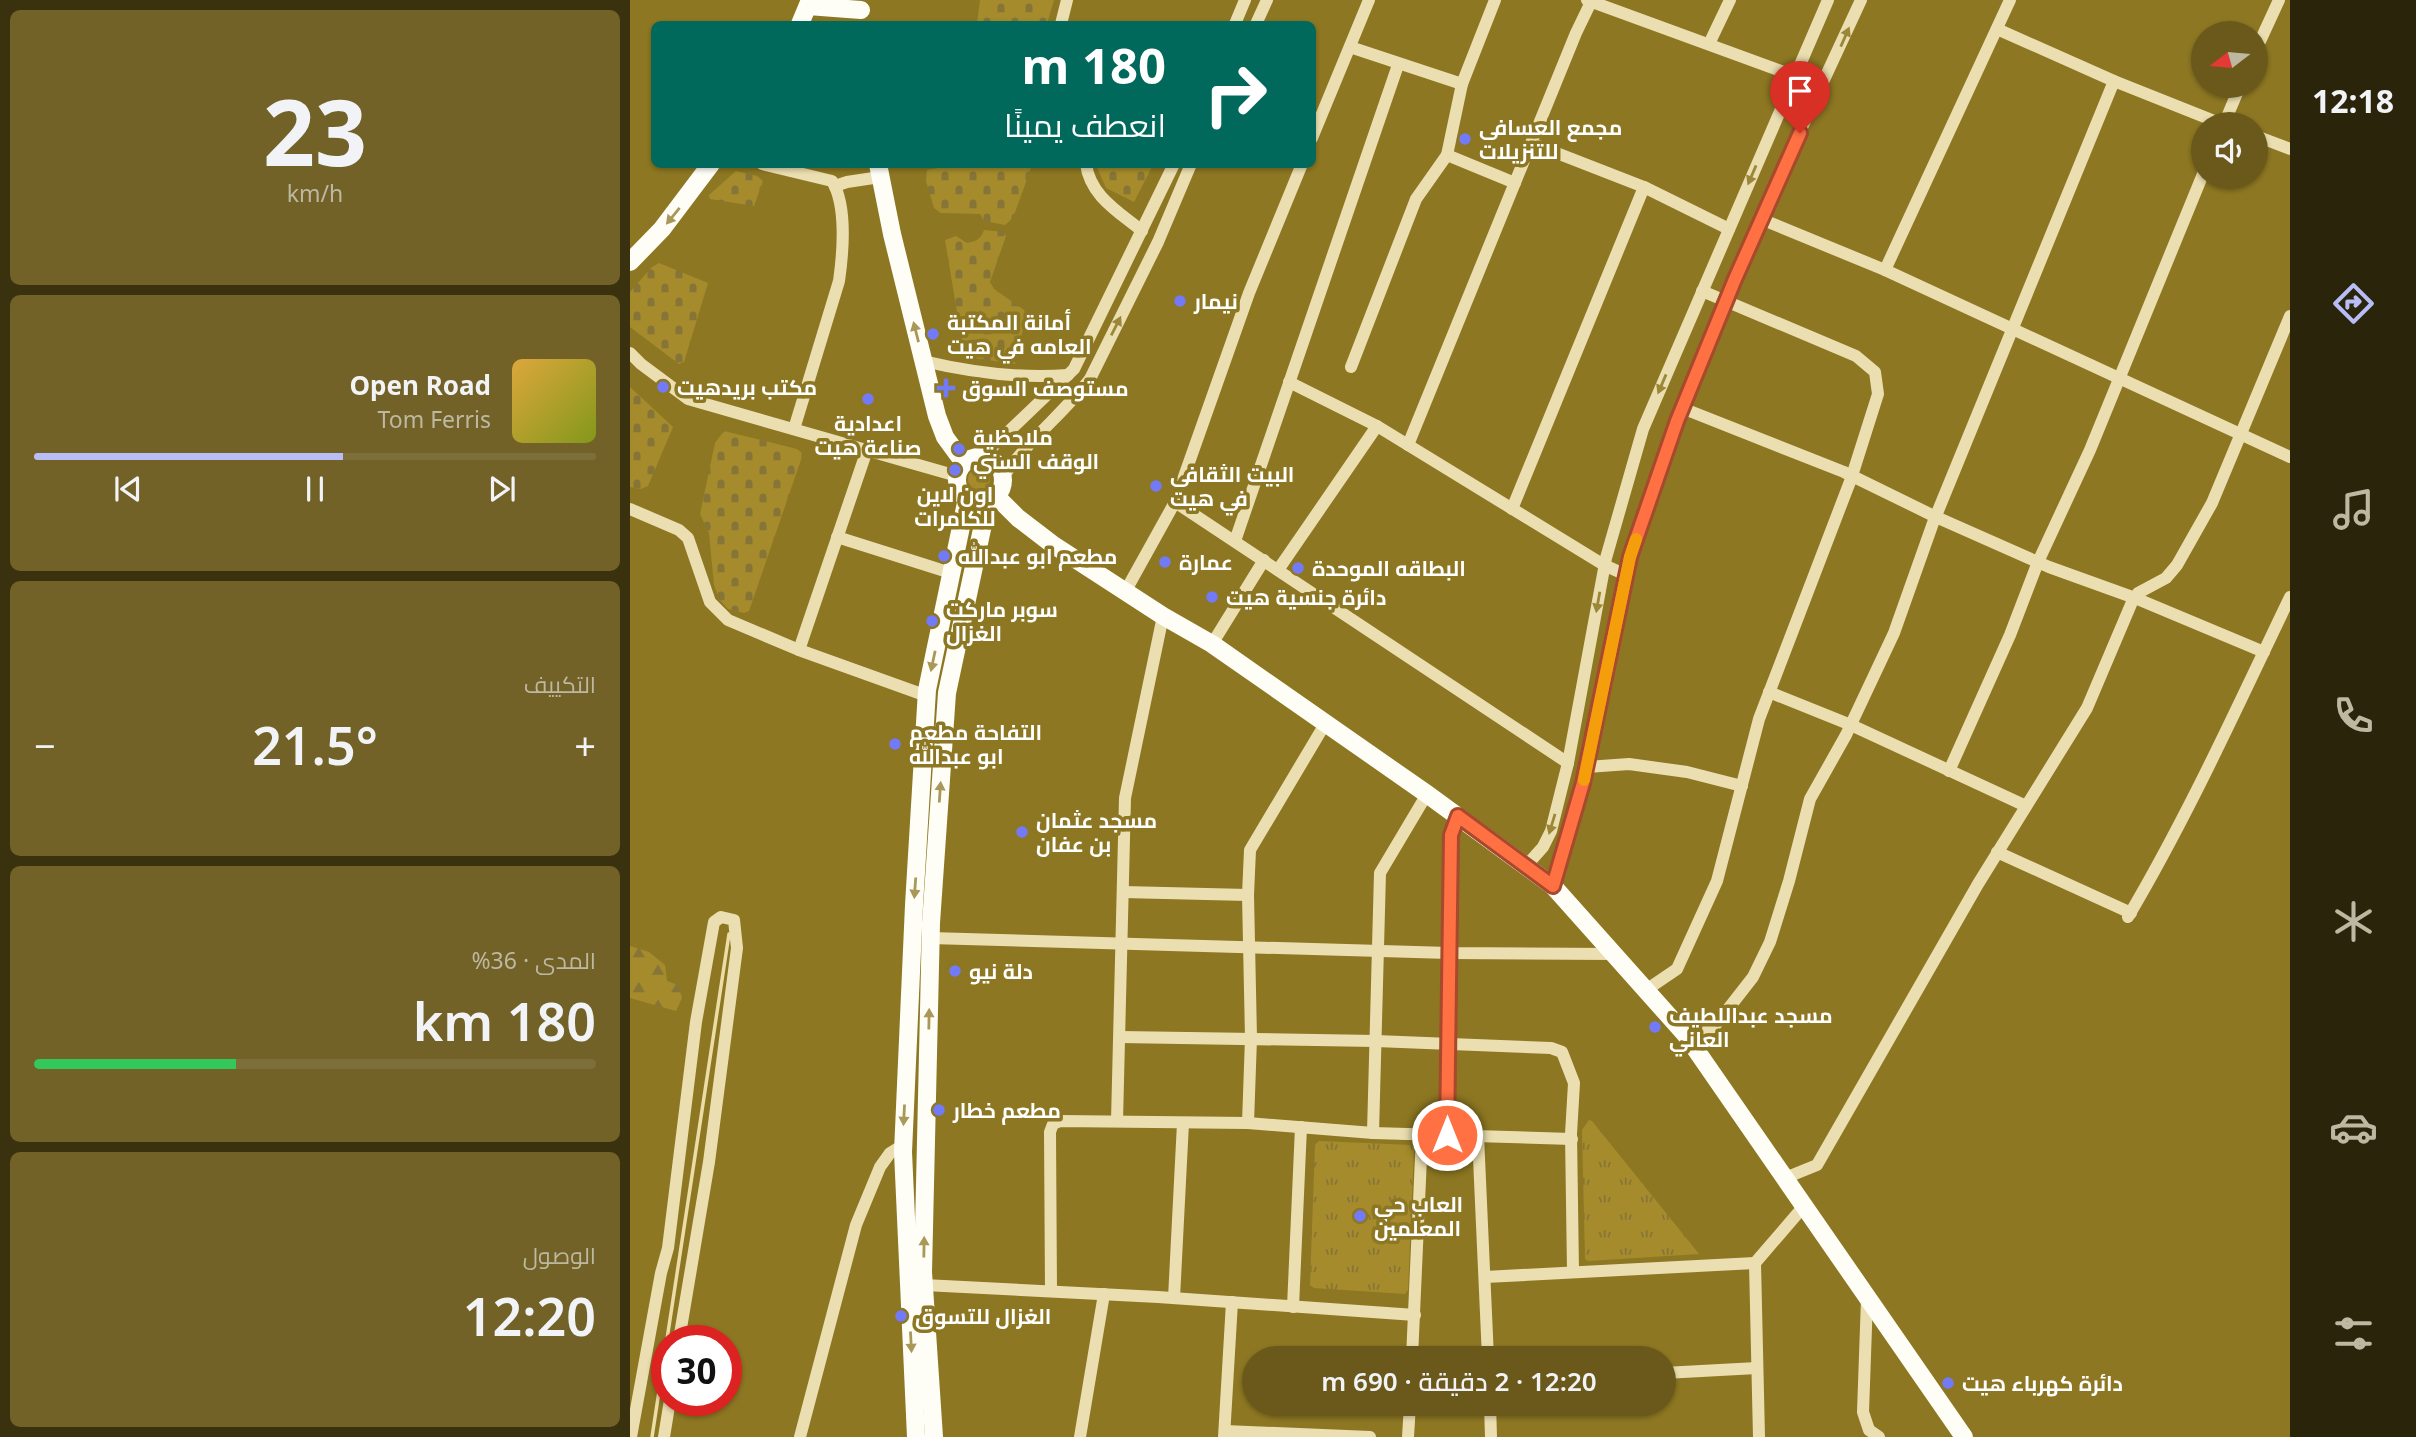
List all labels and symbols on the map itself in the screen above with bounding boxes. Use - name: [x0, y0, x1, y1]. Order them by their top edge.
- north arrow: [2191, 21, 2268, 98]
- one-way arrow: [1839, 27, 1851, 47]
- pin: [1770, 61, 1830, 133]
- place label: مجمع العسافي للتنزيلات: [1479, 113, 1622, 165]
- marker: مجمع العسافي للتنزيلات: [1457, 131, 1473, 147]
- one-way arrow: [1746, 165, 1757, 186]
- one-way arrow: [666, 207, 681, 224]
- place label: نيمار: [1193, 287, 1238, 315]
- marker: نيمار: [1172, 293, 1188, 309]
- place label: أمانة المكتبة العامه في هيت: [947, 308, 1091, 364]
- one-way arrow: [1110, 315, 1122, 335]
- one-way arrow: [910, 321, 921, 343]
- marker: أمانة المكتبة العامه في هيت: [925, 326, 941, 342]
- place label: مكتب بريدهيت: [677, 373, 817, 401]
- place label: مستوصف السوق: [962, 374, 1129, 402]
- one-way arrow: [1657, 374, 1668, 395]
- marker: مستوصف السوق: [936, 378, 956, 398]
- marker: مكتب بريدهيت: [655, 379, 671, 395]
- marker: اعدادية صناعة هيت: [860, 391, 876, 407]
- place label: اعدادية صناعة هيت: [815, 409, 921, 461]
- place label: ملاحظية الوقف السني: [973, 423, 1099, 479]
- marker: ملاحظية الوقف السني: [951, 441, 967, 457]
- place label: البيت الثقافي في هيت: [1170, 460, 1294, 516]
- marker: اون لاين للكامرات: [947, 462, 963, 478]
- marker: البيت الثقافي في هيت: [1148, 478, 1164, 494]
- place label: اون لاين للكامرات: [914, 480, 996, 532]
- place label: مطعم ابو عبدالله: [958, 542, 1117, 571]
- marker: مطعم ابو عبدالله: [936, 548, 952, 564]
- place label: عمارة: [1179, 548, 1233, 576]
- marker: عمارة: [1157, 554, 1173, 570]
- place label: البطاقه الموحدة: [1312, 554, 1466, 582]
- marker: البطاقه الموحدة: [1290, 560, 1306, 576]
- place label: دائرة جنسية هيت: [1226, 583, 1386, 611]
- marker: دائرة جنسية هيت: [1204, 589, 1220, 605]
- one-way arrow: [1592, 591, 1603, 613]
- place label: سوبر ماركت الغزال: [946, 595, 1058, 647]
- marker: سوبر ماركت الغزال: [924, 613, 940, 629]
- one-way arrow: [927, 650, 938, 672]
- place label: التفاحة مطعم ابو عبدالله: [909, 718, 1042, 770]
- marker: التفاحة مطعم ابو عبدالله: [887, 736, 903, 752]
- one-way arrow: [935, 781, 946, 803]
- place label: مسجد عثمان بن عفان: [1036, 806, 1157, 858]
- one-way arrow: [1546, 814, 1556, 835]
- marker: مسجد عثمان بن عفان: [1014, 824, 1030, 840]
- one-way arrow: [909, 877, 920, 899]
- place label: دلة نيو: [969, 957, 1033, 985]
- marker: دلة نيو: [947, 963, 963, 979]
- place label: مسجد عبداللطيف العاني: [1669, 1001, 1833, 1057]
- one-way arrow: [923, 1008, 934, 1030]
- marker: مسجد عبداللطيف العاني: [1647, 1019, 1663, 1035]
- place label: مطعم خطار: [952, 1096, 1061, 1125]
- position arrow: [1410, 1098, 1484, 1172]
- marker: مطعم خطار: [931, 1102, 947, 1118]
- one-way arrow: [899, 1104, 910, 1126]
- place label: العاب حي المعلمين: [1374, 1190, 1463, 1242]
- marker: العاب حي المعلمين: [1352, 1208, 1368, 1224]
- one-way arrow: [918, 1235, 929, 1257]
- place label: الغزال للتسوق: [915, 1302, 1051, 1330]
- marker: الغزال للتسوق: [893, 1308, 909, 1324]
- speed limit sign: 30: [651, 1325, 742, 1416]
- one-way arrow: [906, 1331, 917, 1353]
- place label: دائرة كهرباء هيت: [1962, 1369, 2123, 1397]
- marker: دائرة كهرباء هيت: [1940, 1375, 1956, 1391]

